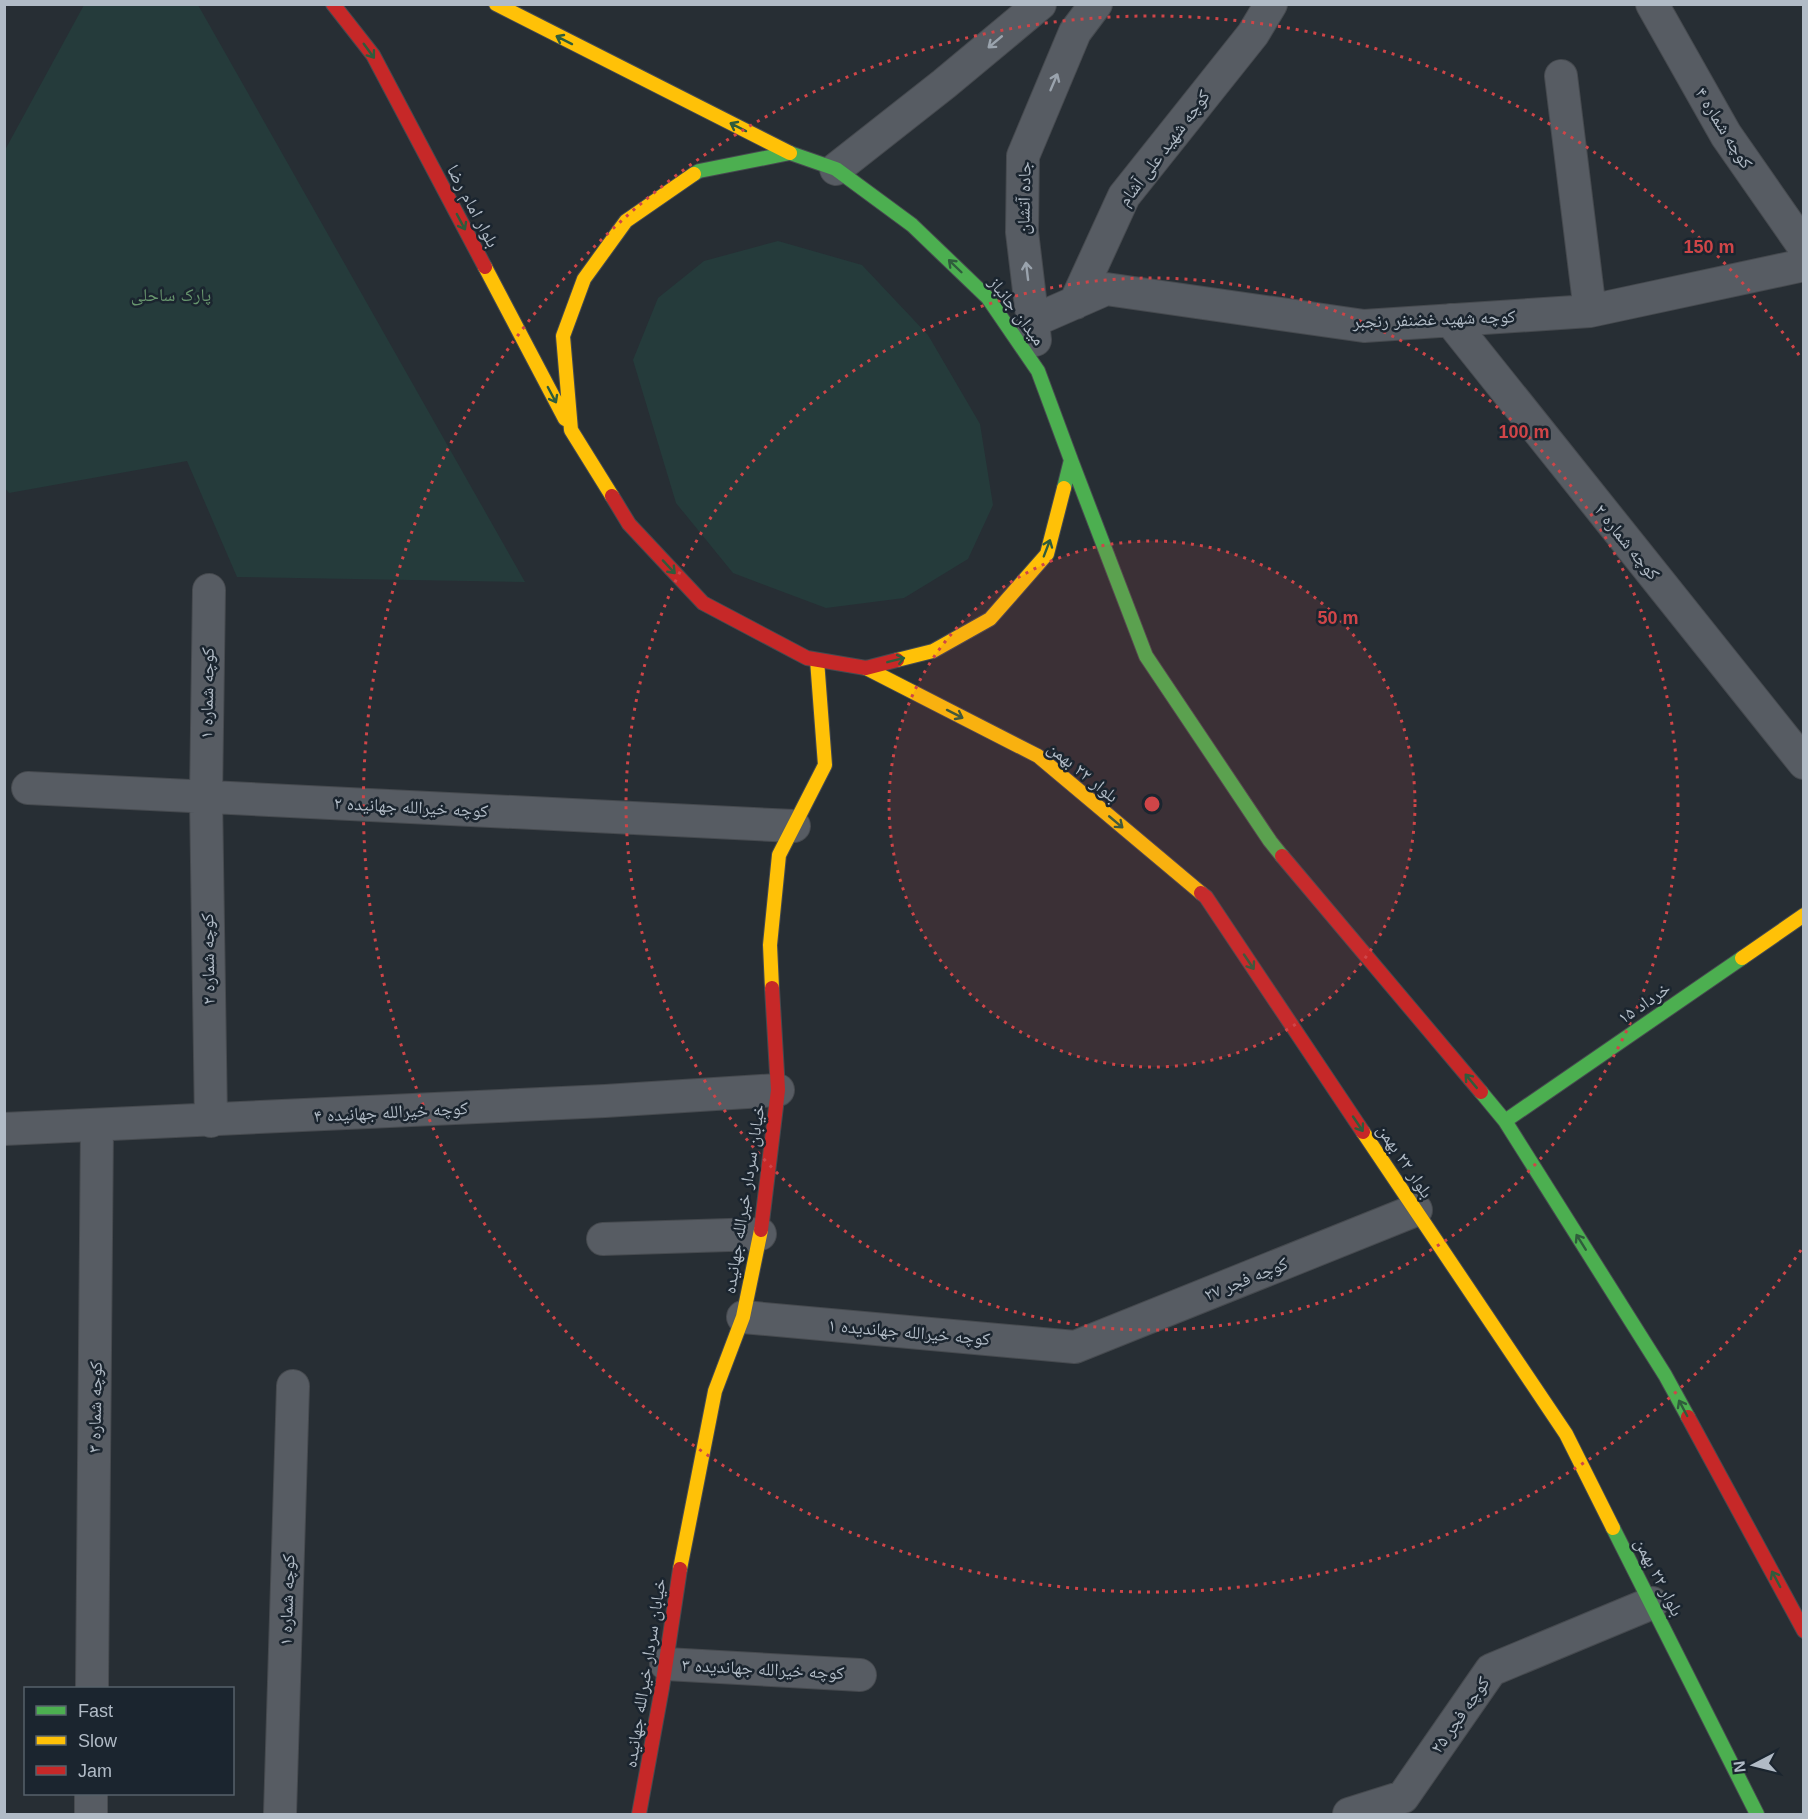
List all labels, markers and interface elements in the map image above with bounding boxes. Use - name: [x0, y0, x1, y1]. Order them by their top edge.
- one-way arrow: [555, 33, 573, 45]
- one-way arrow: [988, 35, 1003, 49]
- one-way arrow: [363, 42, 375, 58]
- one-way arrow: [1049, 74, 1060, 92]
- street label: کوچه شماره ۴: [1691, 84, 1757, 173]
- street label: کوچه شهید علی آشام: [1114, 86, 1216, 211]
- one-way arrow: [729, 120, 747, 132]
- street label: بلوار امام رضا: [441, 161, 503, 252]
- street label: جاده آتشان: [1013, 161, 1036, 235]
- one-way arrow: [456, 213, 467, 231]
- text: 150 m: [1683, 237, 1735, 257]
- one-way arrow: [948, 259, 963, 273]
- one-way arrow: [1021, 262, 1032, 281]
- street label: میدان جانباز: [983, 272, 1049, 350]
- park label: پارک ساحلی: [131, 285, 211, 306]
- street label: کوچه شهید غضنفر رنجبر: [1351, 306, 1516, 333]
- one-way arrow: [546, 386, 558, 403]
- text: 100 m: [1498, 422, 1550, 442]
- street label: کوچه شماره ۲: [1590, 500, 1664, 585]
- one-way arrow: [1042, 540, 1053, 558]
- one-way arrow: [662, 559, 676, 574]
- text: 50 m: [1317, 608, 1359, 628]
- street label: کوچه شماره ۱: [196, 646, 219, 739]
- one-way arrow: [886, 654, 905, 666]
- one-way arrow: [946, 708, 964, 720]
- street label: بلوار ۲۲ بهمن: [1043, 737, 1122, 807]
- street label: کوچه خیرالله جهانیده ۲: [333, 793, 489, 822]
- centre of rings: [1142, 794, 1162, 814]
- one-way arrow: [1108, 815, 1123, 829]
- street label: کوچه شماره ۲: [197, 912, 220, 1005]
- one-way arrow: [1243, 953, 1255, 969]
- street label: ۱۵ خرداد: [1614, 978, 1674, 1028]
- one-way arrow: [1464, 1074, 1478, 1089]
- street label: کوچه خیرالله جهانیده ۴: [313, 1098, 469, 1127]
- street label: خیابان سردار خیرالله جهانیده: [719, 1103, 770, 1295]
- one-way arrow: [1352, 1115, 1364, 1131]
- street label: بلوار ۲۲ بهمن: [1372, 1120, 1437, 1202]
- one-way arrow: [1575, 1234, 1587, 1250]
- street label: کوچه فجر ۲۷: [1201, 1253, 1292, 1306]
- street label: کوچه خیرالله جهاندیده ۱: [827, 1315, 991, 1350]
- street label: کوچه شماره ۳: [84, 1360, 107, 1453]
- one-way arrow: [1677, 1399, 1688, 1417]
- street label: بلوار ۲۲ بهمن: [1630, 1535, 1687, 1620]
- street label: کوچه شماره ۱: [275, 1553, 299, 1646]
- one-way arrow: [1770, 1571, 1781, 1589]
- street label: خیابان سردار خیرالله جهانیده: [620, 1577, 671, 1769]
- street label: کوچه خیرالله جهاندیده ۳: [681, 1655, 845, 1684]
- street label: کوچه فجر ۲۵: [1426, 1673, 1494, 1757]
- legend: [24, 1687, 234, 1795]
- text: Fast: [78, 1701, 113, 1721]
- text: Slow: [78, 1731, 118, 1751]
- north arrow: [1724, 1735, 1784, 1795]
- text: N: [1730, 1760, 1749, 1774]
- text: Jam: [78, 1761, 112, 1781]

